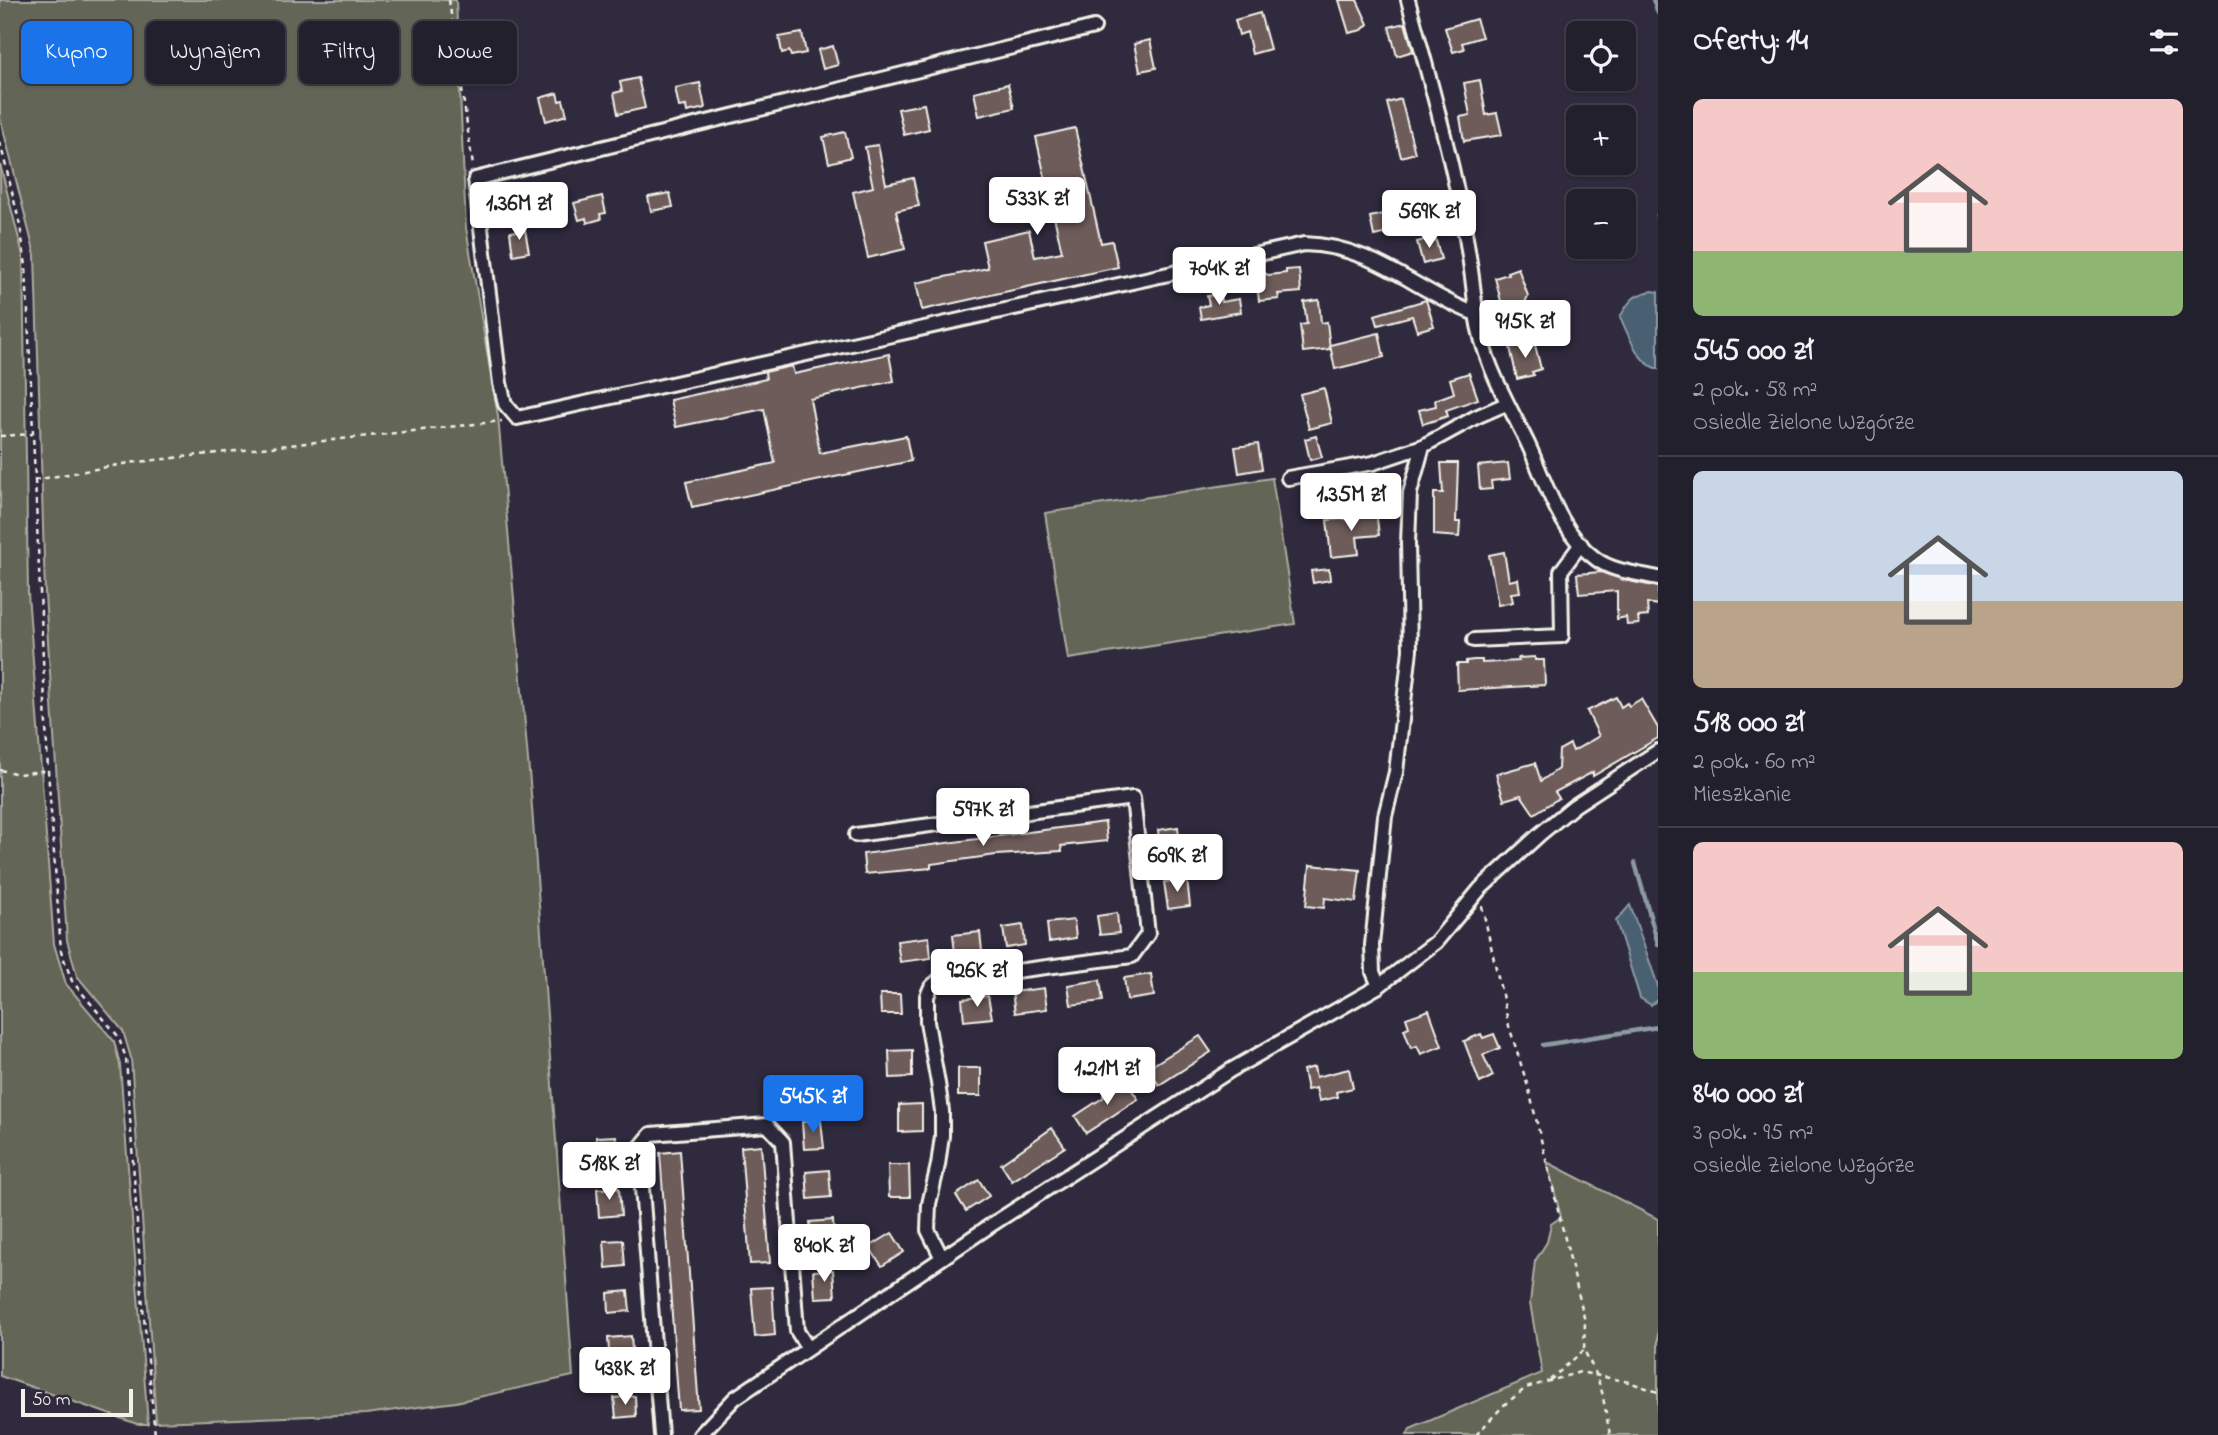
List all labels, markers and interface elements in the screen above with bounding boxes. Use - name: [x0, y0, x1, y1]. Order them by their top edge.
- text: Oferty: 14: [1693, 20, 1808, 64]
- chip: Kupno: [21, 21, 132, 84]
- chip: Wynajem: [146, 21, 285, 84]
- chip: Filtry: [299, 21, 399, 84]
- chip: Nowe: [413, 21, 517, 84]
- map controls: [1566, 21, 1636, 259]
- button: locate: [1566, 21, 1636, 91]
- icon: filters: [2145, 23, 2183, 61]
- button: +: [1566, 105, 1636, 175]
- icon: home: [1875, 145, 2001, 271]
- pin: 533K zł: [972, 177, 1102, 237]
- pin: 1.36M zł: [447, 182, 591, 242]
- text: 533K zł: [1005, 183, 1069, 216]
- text: 1.36M zł: [486, 188, 552, 221]
- button: −: [1566, 189, 1636, 259]
- pin: 569K zł: [1364, 190, 1494, 250]
- text: 569K zł: [1398, 196, 1460, 229]
- pin: 704K zł: [1154, 247, 1284, 307]
- text: 704K zł: [1189, 253, 1249, 286]
- pin: 915K zł: [1460, 300, 1590, 360]
- text: 915K zł: [1495, 306, 1555, 339]
- text: 545 000 zł: [1693, 330, 1813, 374]
- text: 2 pok. · 58 m²: [1693, 374, 1817, 407]
- text: Osiedle Zielone Wzgórze: [1693, 407, 1915, 440]
- pin: 1.35M zł: [1279, 474, 1423, 533]
- text: 1.35M zł: [1316, 479, 1386, 512]
- icon: home: [1875, 517, 2001, 643]
- text: 518 000 zł: [1693, 702, 1804, 746]
- text: 2 pok. · 60 m²: [1693, 746, 1816, 779]
- text: Mieszkanie: [1693, 779, 1791, 812]
- pin: 597K zł: [918, 788, 1048, 848]
- text: 597K zł: [952, 794, 1014, 827]
- pin: 609K zł: [1112, 834, 1242, 894]
- text: 609K zł: [1148, 840, 1206, 873]
- icon: home: [1875, 888, 2001, 1014]
- pin: 926K zł: [912, 950, 1042, 1009]
- text: 926K zł: [947, 955, 1007, 988]
- pin: 1.21M zł: [1035, 1048, 1179, 1107]
- text: 1.21M zł: [1074, 1053, 1140, 1086]
- text: 840 000 zł: [1693, 1073, 1803, 1117]
- pin: 545K zł: [748, 1076, 878, 1135]
- text: 545K zł: [779, 1081, 847, 1114]
- text: 3 pok. · 95 m²: [1693, 1117, 1814, 1150]
- pin: 518K zł: [544, 1142, 674, 1202]
- text: 518K zł: [579, 1148, 639, 1181]
- text: Osiedle Zielone Wzgórze: [1693, 1150, 1915, 1183]
- pin: 840K zł: [759, 1224, 889, 1284]
- text: 840K zł: [794, 1230, 854, 1263]
- pin: 438K zł: [560, 1348, 690, 1407]
- text: 438K zł: [595, 1353, 655, 1386]
- scale bar: [21, 1386, 133, 1418]
- text: 50 m: [32, 1387, 71, 1414]

